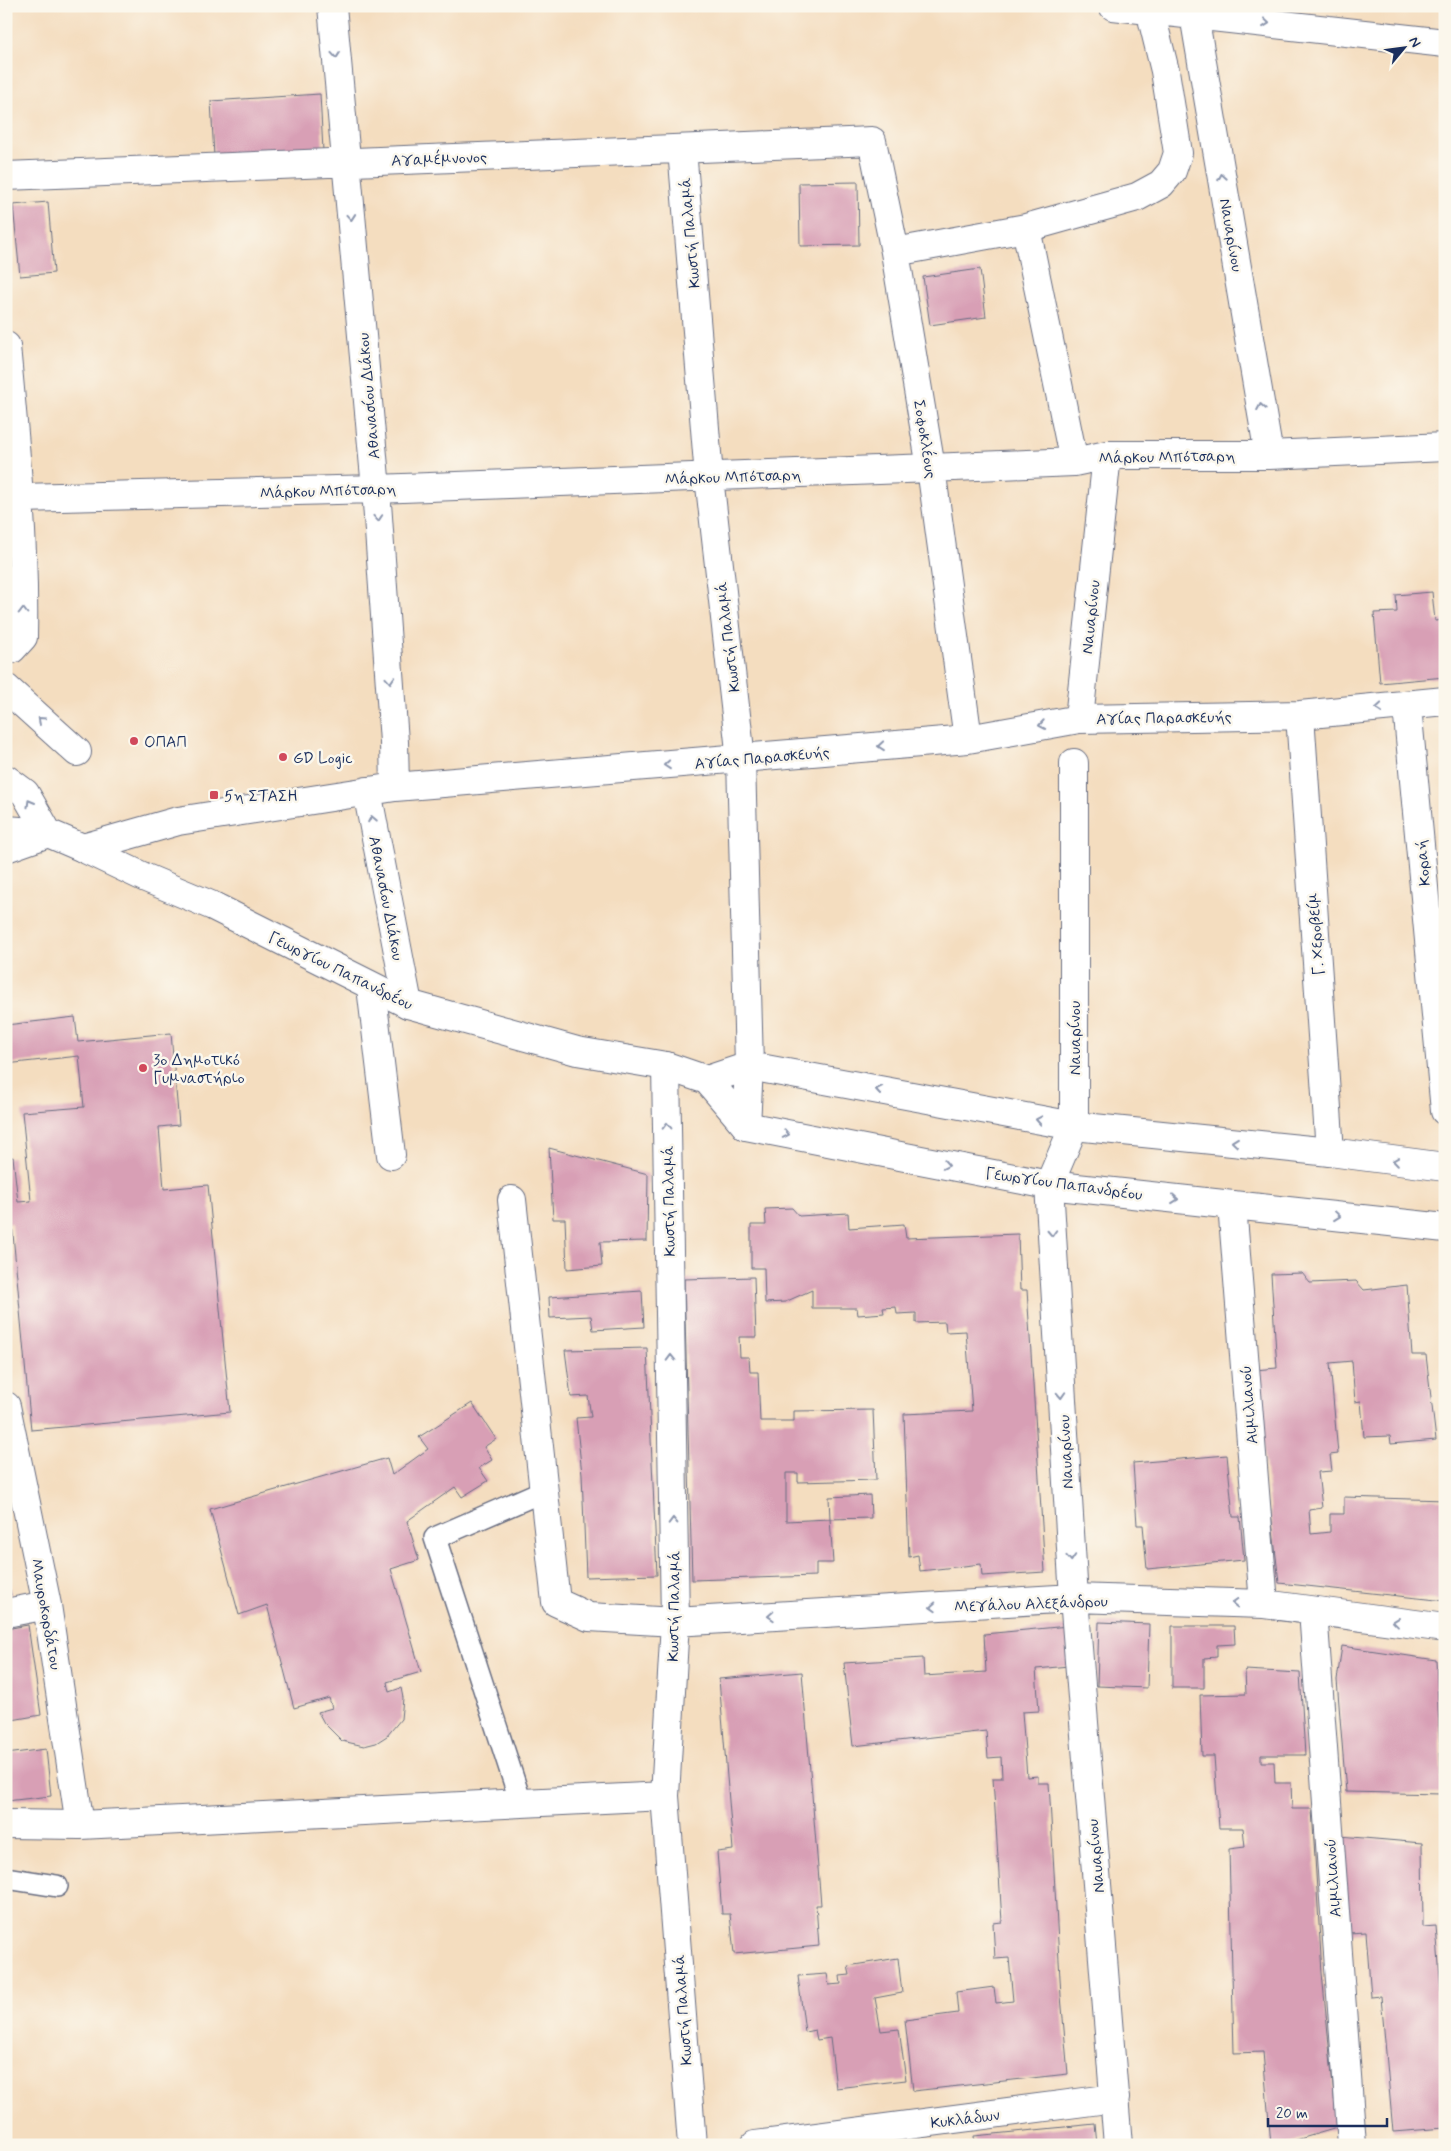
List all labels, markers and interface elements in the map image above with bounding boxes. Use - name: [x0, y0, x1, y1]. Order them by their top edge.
- one-way arrow: [1262, 17, 1270, 28]
- north arrow: [1378, 22, 1428, 72]
- text: N: [1404, 34, 1425, 51]
- one-way arrow: [330, 51, 341, 59]
- street label: Αγαμέμνονος: [391, 146, 487, 172]
- one-way arrow: [1217, 173, 1227, 182]
- street label: Κωστή Παλαμά: [675, 177, 706, 289]
- street label: Ναυαρίνου: [1214, 197, 1247, 274]
- one-way arrow: [345, 213, 356, 221]
- street label: Αθανασίου Διάκου: [354, 332, 385, 460]
- street label: Σοφοκλέους: [908, 398, 942, 480]
- one-way arrow: [1256, 402, 1266, 411]
- street label: Μάρκου Μπότσαρη: [1098, 446, 1236, 469]
- street label: Μάρκου Μπότσαρη: [664, 465, 802, 490]
- street label: Μάρκου Μπότσαρη: [259, 479, 397, 504]
- one-way arrow: [373, 514, 384, 522]
- street label: Ναυαρίνου: [1077, 579, 1106, 655]
- street label: Κωστή Παλαμά: [711, 580, 746, 693]
- one-way arrow: [18, 607, 28, 614]
- one-way arrow: [384, 676, 395, 684]
- one-way arrow: [1375, 702, 1383, 713]
- street label: Αγίας Παρασκευής: [1096, 707, 1232, 730]
- one-way arrow: [38, 717, 47, 726]
- one-way arrow: [1038, 720, 1047, 730]
- place label: ΟΠΑΠ: [144, 732, 187, 753]
- marker: ΟΠΑΠ: [128, 735, 140, 747]
- one-way arrow: [877, 741, 885, 752]
- street label: Αγίας Παρασκευής: [694, 742, 831, 775]
- place label: GD Logic: [293, 748, 353, 769]
- marker: GD Logic: [277, 751, 289, 763]
- one-way arrow: [663, 759, 671, 770]
- place label: 5η ΣΤΑΣΗ: [224, 786, 298, 807]
- marker: 5η ΣΤΑΣΗ: [208, 789, 220, 801]
- one-way arrow: [27, 799, 37, 808]
- one-way arrow: [368, 815, 378, 823]
- street label: Αθανασίου Διάκου: [363, 834, 408, 963]
- street label: Κοραή: [1411, 839, 1436, 887]
- street label: Γ. Χεροβείμ: [1303, 892, 1330, 976]
- street label: Γεωργίου Παπανδρέου: [265, 926, 417, 1016]
- street label: Ναυαρίνου: [1065, 1001, 1086, 1075]
- place label: 3ο Δημοτικό Γυμναστήριο: [153, 1050, 245, 1089]
- marker: 3ο Δημοτικό Γυμναστήριο: [137, 1062, 149, 1074]
- one-way arrow: [875, 1085, 884, 1096]
- one-way arrow: [1035, 1115, 1043, 1125]
- one-way arrow: [662, 1122, 672, 1130]
- one-way arrow: [782, 1128, 790, 1138]
- one-way arrow: [1231, 1137, 1239, 1148]
- street label: Κωστή Παλαμά: [658, 1145, 681, 1257]
- one-way arrow: [1392, 1156, 1400, 1167]
- one-way arrow: [941, 1159, 950, 1169]
- street label: Γεωργίου Παπανδρέου: [984, 1162, 1144, 1206]
- one-way arrow: [1172, 1193, 1180, 1204]
- one-way arrow: [1333, 1211, 1341, 1222]
- one-way arrow: [1046, 1230, 1057, 1238]
- one-way arrow: [666, 1354, 676, 1362]
- street label: Αιμιλιανού: [1236, 1365, 1263, 1445]
- one-way arrow: [1056, 1392, 1067, 1400]
- street label: Ναυαρίνου: [1054, 1414, 1079, 1490]
- one-way arrow: [668, 1517, 679, 1525]
- street label: Κωστή Παλαμά: [663, 1550, 686, 1662]
- one-way arrow: [1066, 1554, 1077, 1562]
- street label: Μαυροκορδάτου: [25, 1557, 66, 1672]
- street label: Μεγάλου Αλεξάνδρου: [954, 1591, 1108, 1618]
- one-way arrow: [1231, 1598, 1239, 1609]
- one-way arrow: [929, 1601, 937, 1612]
- one-way arrow: [766, 1611, 774, 1622]
- one-way arrow: [1392, 1617, 1400, 1628]
- street label: Ναυαρίνου: [1083, 1818, 1110, 1894]
- street label: Αιμιλιανού: [1320, 1838, 1347, 1918]
- street label: Κωστή Παλαμά: [669, 1954, 698, 2066]
- scale bar: [1268, 2096, 1387, 2128]
- text: 20 m: [1276, 2104, 1308, 2124]
- street label: Κυκλάδων: [929, 2105, 1001, 2134]

